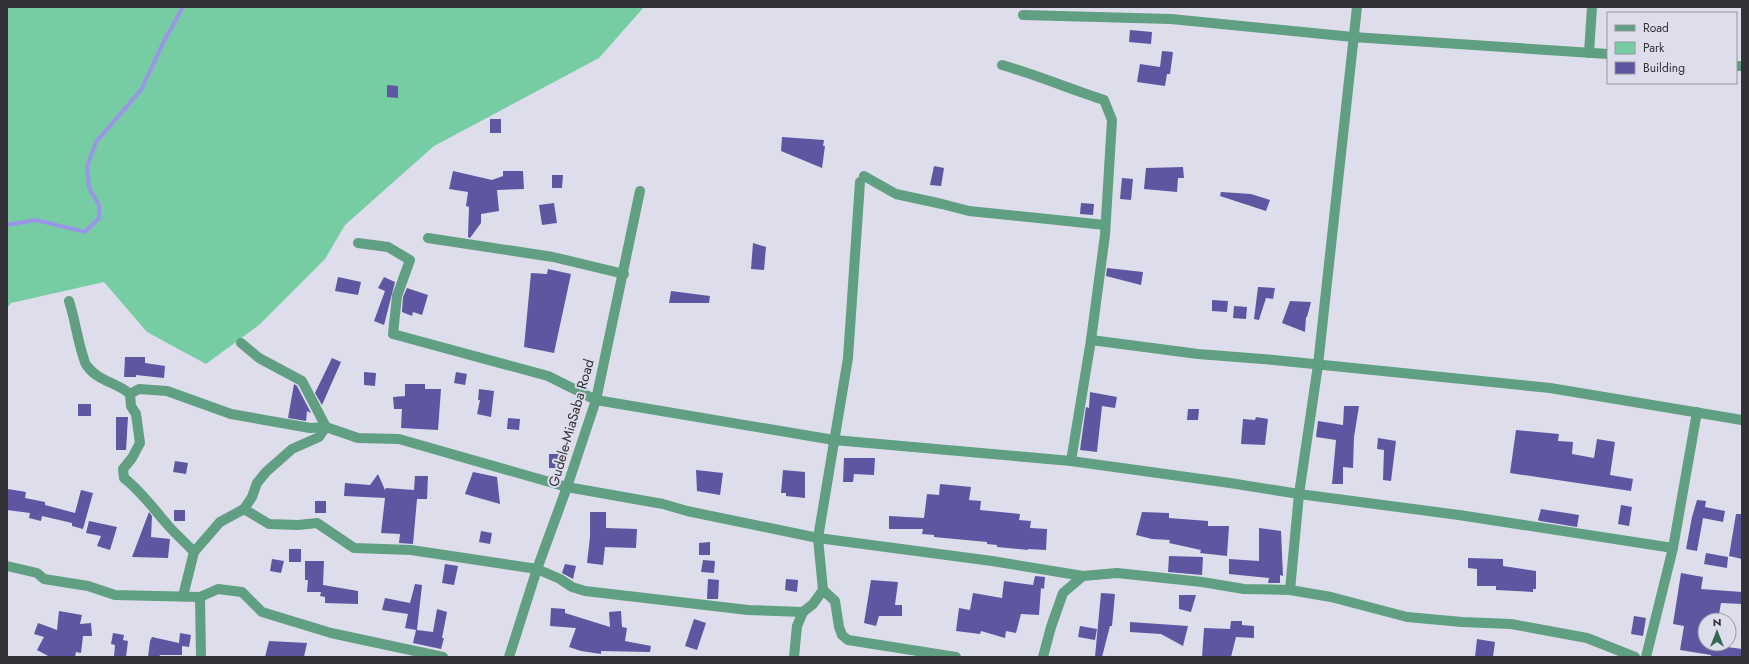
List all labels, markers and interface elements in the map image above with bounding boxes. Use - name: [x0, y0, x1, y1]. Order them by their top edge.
- legend: [1607, 12, 1737, 84]
- text: Road: [1643, 19, 1669, 37]
- text: Park: [1643, 39, 1665, 57]
- text: Building: [1643, 59, 1685, 77]
- street label: Gudele-MiaSaba Road: [543, 357, 599, 489]
- north arrow: [1697, 612, 1737, 652]
- text: N: [1713, 614, 1721, 630]

